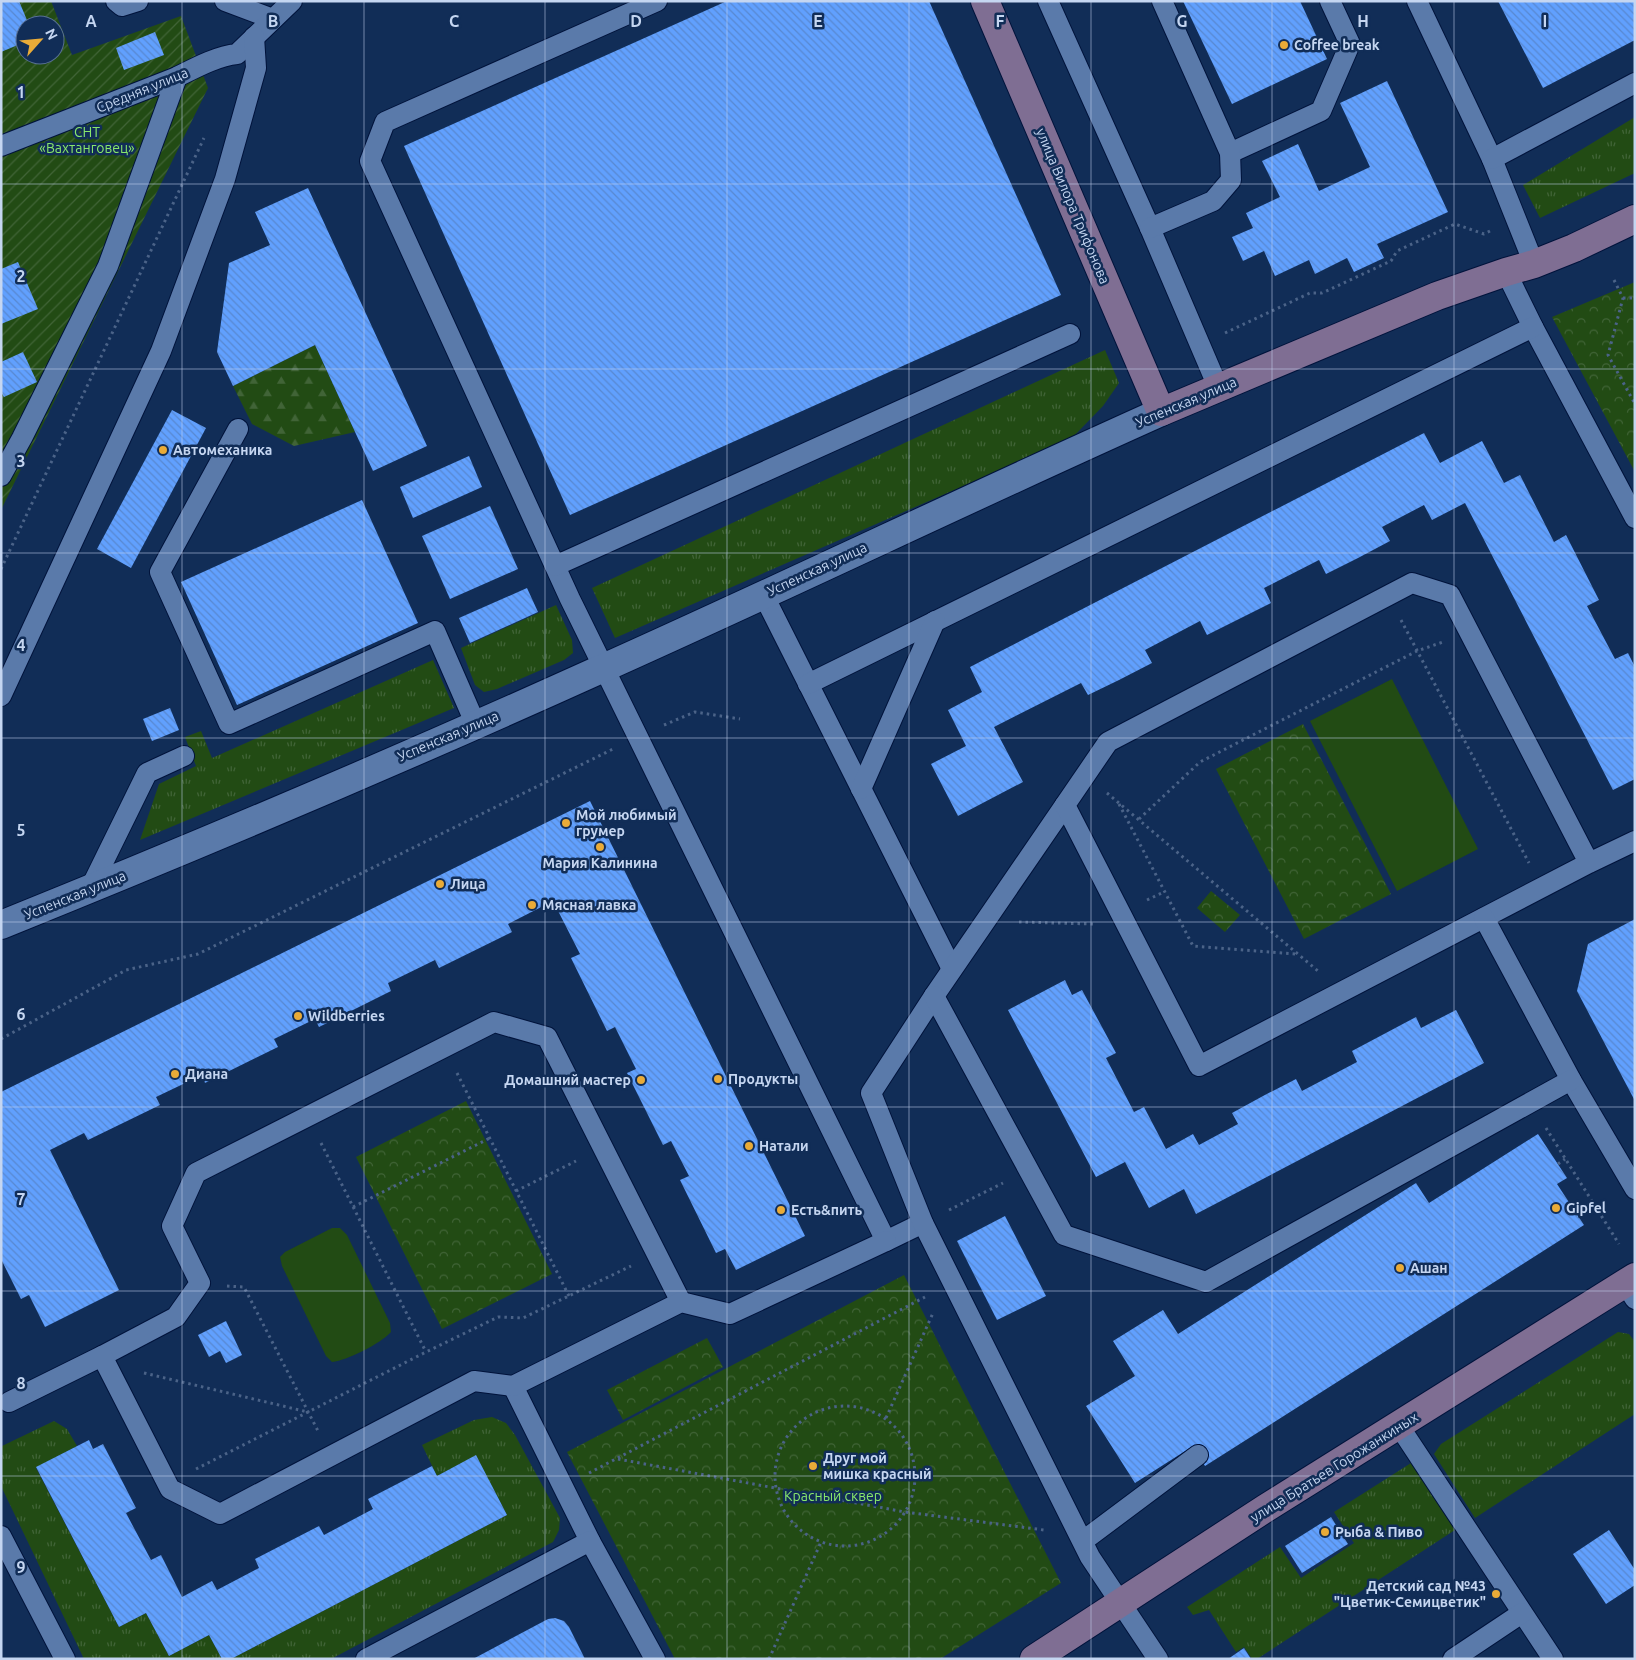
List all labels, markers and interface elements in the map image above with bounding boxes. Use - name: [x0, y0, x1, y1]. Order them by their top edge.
- text: A: [85, 12, 97, 30]
- text: B: [268, 12, 278, 30]
- text: C: [449, 12, 459, 30]
- text: D: [630, 12, 642, 30]
- text: E: [813, 12, 823, 30]
- text: F: [996, 12, 1005, 30]
- text: G: [1176, 12, 1188, 30]
- text: H: [1357, 12, 1369, 30]
- text: I: [1543, 12, 1547, 30]
- north arrow: [15, 15, 65, 65]
- text: N: [42, 26, 61, 42]
- place label: Coffee break: [1294, 37, 1380, 53]
- marker: Coffee break: [1278, 39, 1290, 51]
- street label: Средняя улица: [94, 64, 190, 116]
- text: 1: [16, 83, 26, 101]
- park label: СНТ «Вахтанговец»: [39, 124, 135, 156]
- street label: улица Вилора Трифонова: [1033, 126, 1113, 286]
- text: 2: [16, 267, 26, 285]
- street label: Успенская улица: [1133, 374, 1239, 430]
- place label: Автомеханика: [173, 442, 272, 458]
- marker: Автомеханика: [157, 444, 169, 456]
- text: 3: [16, 452, 26, 470]
- street label: Успенская улица: [765, 539, 869, 599]
- text: 4: [16, 636, 26, 654]
- street label: Успенская улица: [395, 708, 501, 764]
- place label: Мой любимый грумер: [576, 807, 677, 839]
- marker: Мой любимый грумер: [560, 817, 572, 829]
- text: 5: [16, 821, 26, 839]
- marker: Мария Калинина: [594, 841, 606, 853]
- place label: Мария Калинина: [542, 855, 658, 871]
- street label: Успенская улица: [22, 867, 128, 923]
- place label: Лица: [450, 876, 486, 892]
- marker: Лица: [434, 878, 446, 890]
- place label: Мясная лавка: [542, 897, 636, 913]
- marker: Мясная лавка: [526, 899, 538, 911]
- text: 6: [16, 1005, 26, 1023]
- place label: Wildberries: [308, 1008, 385, 1024]
- marker: Wildberries: [292, 1010, 304, 1022]
- place label: Диана: [185, 1066, 228, 1082]
- marker: Диана: [169, 1068, 181, 1080]
- place label: Продукты: [728, 1071, 798, 1087]
- place label: Домашний мастер: [504, 1072, 631, 1088]
- marker: Продукты: [712, 1073, 724, 1085]
- marker: Домашний мастер: [635, 1074, 647, 1086]
- place label: Натали: [759, 1138, 809, 1154]
- marker: Натали: [743, 1140, 755, 1152]
- text: 7: [16, 1190, 26, 1208]
- place label: Gipfel: [1566, 1200, 1606, 1216]
- place label: Есть&пить: [791, 1202, 863, 1218]
- marker: Gipfel: [1550, 1202, 1562, 1214]
- marker: Есть&пить: [775, 1204, 787, 1216]
- place label: Ашан: [1410, 1260, 1448, 1276]
- marker: Ашан: [1394, 1262, 1406, 1274]
- text: 8: [16, 1374, 26, 1392]
- street label: улица Братьев Горожанкиных: [1247, 1409, 1421, 1525]
- place label: Друг мой мишка красный: [823, 1450, 932, 1482]
- marker: Друг мой мишка красный: [807, 1460, 819, 1472]
- park label: Красный сквер: [784, 1488, 882, 1504]
- place label: Рыба & Пиво: [1335, 1524, 1423, 1540]
- marker: Рыба & Пиво: [1319, 1526, 1331, 1538]
- text: 9: [16, 1558, 26, 1576]
- place label: Детский сад №43 "Цветик-Семицветик": [1334, 1578, 1486, 1610]
- marker: Детский сад №43 "Цветик-Семицветик": [1490, 1588, 1502, 1600]

